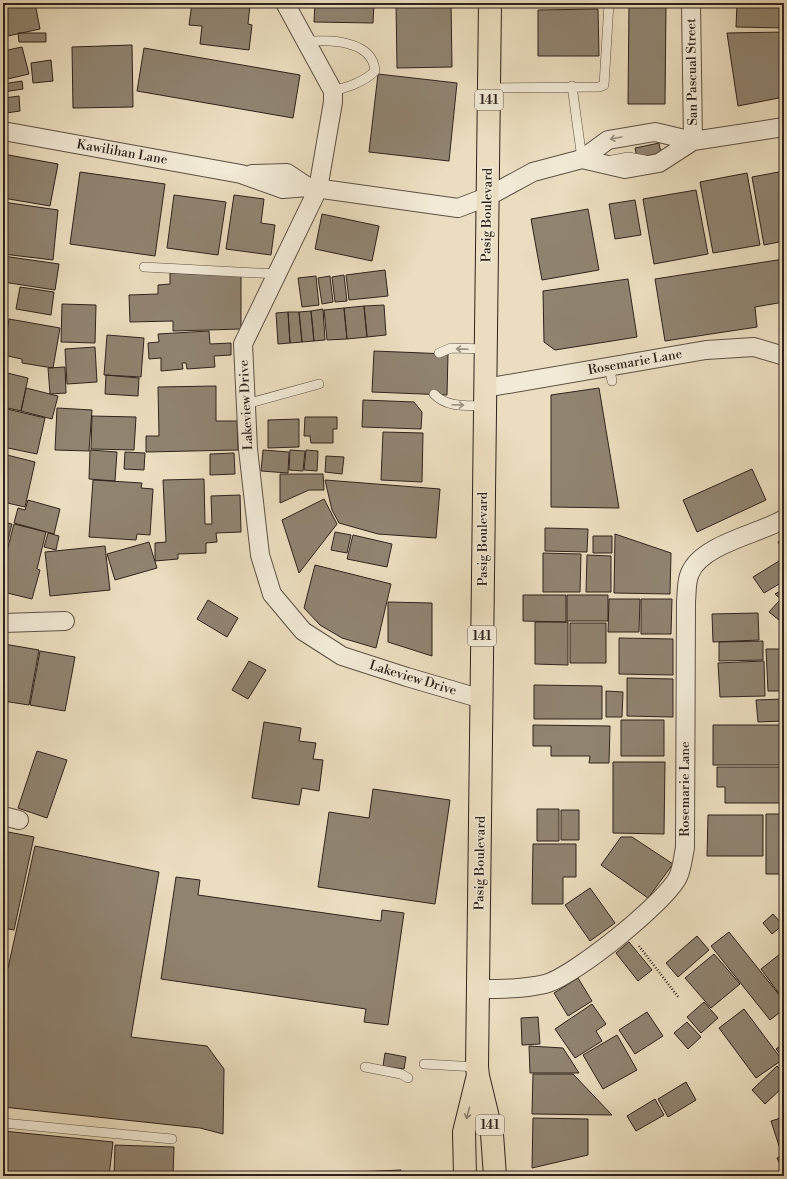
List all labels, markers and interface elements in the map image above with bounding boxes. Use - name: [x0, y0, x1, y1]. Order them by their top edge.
- street label: San Pascual Street: [683, 18, 701, 126]
- road number: 141: [475, 90, 503, 110]
- one-way arrow: [610, 135, 623, 143]
- street label: Kawilihan Lane: [75, 136, 169, 168]
- street label: Pasig Boulevard: [478, 167, 496, 262]
- one-way arrow: [456, 345, 469, 352]
- street label: Rosemarie Lane: [587, 346, 684, 378]
- street label: Lakeview Drive: [236, 359, 256, 451]
- one-way arrow: [451, 401, 464, 408]
- street label: Pasig Boulevard: [475, 491, 491, 586]
- road number: 141: [468, 626, 496, 646]
- street label: Lakeview Drive: [367, 657, 459, 699]
- street label: Rosemarie Lane: [677, 741, 693, 837]
- street label: Pasig Boulevard: [471, 815, 489, 910]
- one-way arrow: [464, 1107, 472, 1120]
- road number: 141: [476, 1115, 504, 1135]

